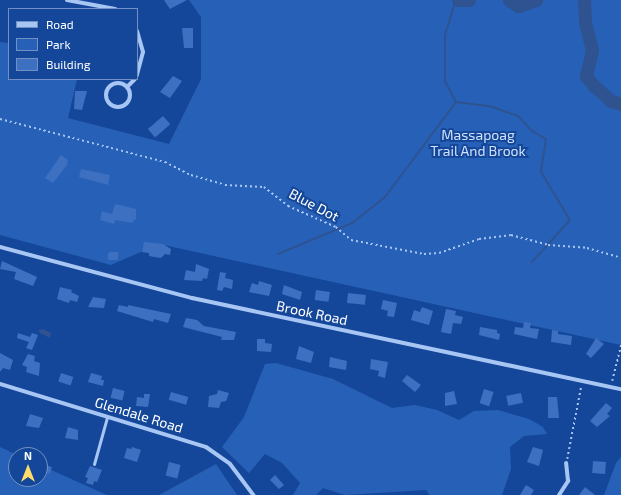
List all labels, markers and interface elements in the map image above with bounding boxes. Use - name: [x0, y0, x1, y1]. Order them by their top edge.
- legend: [8, 8, 138, 80]
- text: Road: [46, 17, 74, 31]
- text: Park: [46, 37, 71, 51]
- text: Building: [46, 57, 90, 71]
- park label: Massapoag Trail And Brook: [430, 127, 526, 160]
- street label: Blue Dot: [286, 185, 342, 225]
- street label: Brook Road: [275, 297, 349, 329]
- street label: Glendale Road: [93, 394, 185, 436]
- north arrow: [8, 447, 48, 487]
- text: N: [24, 449, 32, 462]

